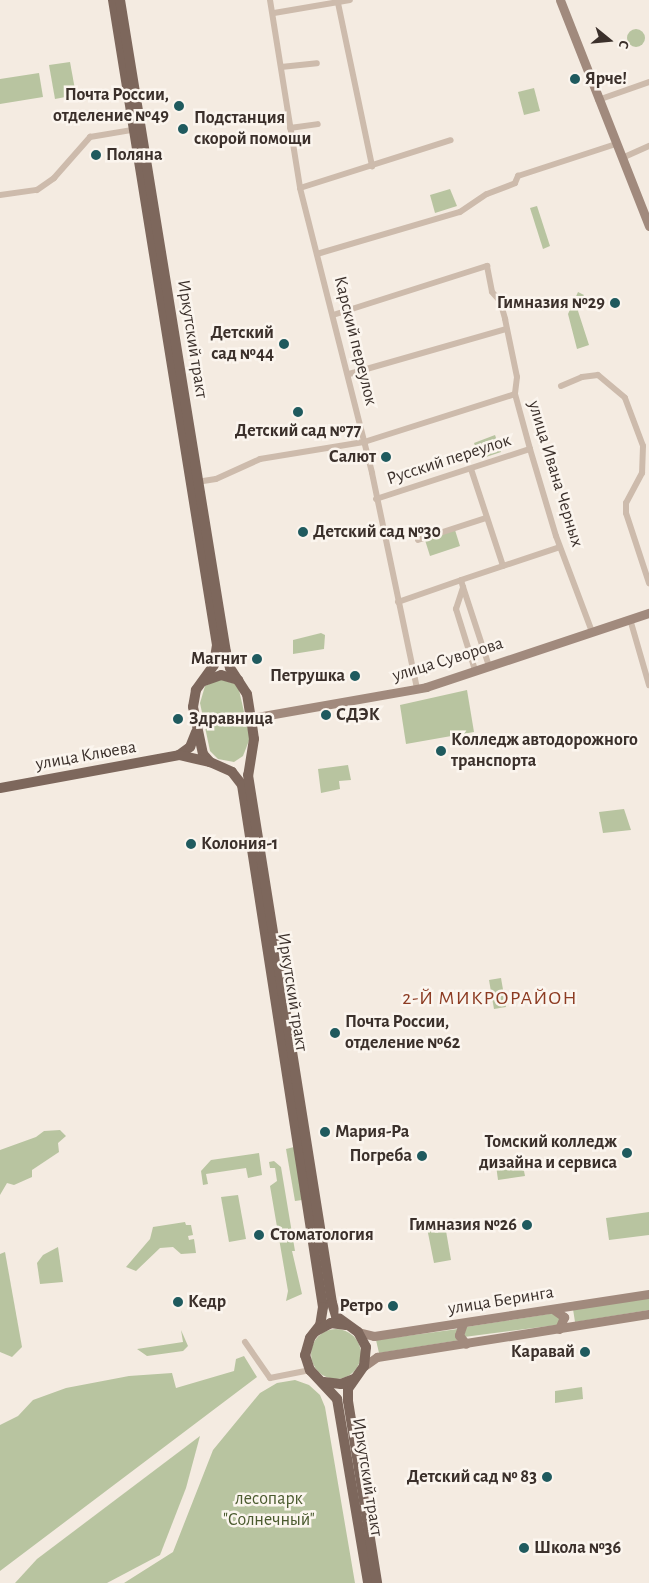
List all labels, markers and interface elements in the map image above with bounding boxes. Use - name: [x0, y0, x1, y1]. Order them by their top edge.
- north arrow: [584, 15, 634, 65]
- text: С: [616, 39, 631, 50]
- place label: Ярче!: [585, 68, 627, 90]
- marker: Ярче!: [569, 73, 581, 85]
- place label: Почта России, отделение №49: [53, 85, 169, 128]
- marker: Почта России, отделение №49: [173, 100, 185, 112]
- place label: Подстанция скорой помощи: [194, 108, 311, 150]
- marker: Подстанция скорой помощи: [176, 122, 190, 136]
- place label: Поляна: [106, 144, 162, 166]
- marker: Поляна: [90, 149, 102, 161]
- street label: Карский переулок: [328, 274, 382, 408]
- street label: Иркутский тракт: [172, 278, 212, 400]
- place label: Гимназия №29: [497, 292, 605, 314]
- marker: Гимназия №29: [609, 297, 621, 309]
- place label: Детский сад №44: [210, 323, 274, 366]
- marker: Детский сад №44: [278, 338, 290, 350]
- street label: улица Ивана Черных: [523, 398, 587, 550]
- marker: Детский сад №77: [292, 406, 304, 418]
- place label: Детский сад №77: [235, 420, 361, 442]
- street label: Русский переулок: [384, 430, 514, 490]
- place label: Салют: [329, 446, 376, 468]
- marker: Салют: [380, 451, 392, 463]
- place label: Детский сад №30: [313, 521, 441, 543]
- marker: Детский сад №30: [297, 526, 309, 538]
- street label: улица Суворова: [390, 633, 506, 687]
- place label: Магнит: [191, 648, 247, 670]
- marker: Магнит: [251, 653, 263, 665]
- place label: Петрушка: [270, 665, 345, 687]
- marker: Петрушка: [349, 670, 361, 682]
- place label: СДЭК: [336, 704, 380, 726]
- place label: Здравница: [189, 708, 273, 730]
- marker: СДЭК: [320, 709, 332, 721]
- marker: Здравница: [171, 712, 185, 726]
- place label: Колледж автодорожного транспорта: [451, 730, 638, 772]
- street label: улица Клюева: [34, 737, 138, 775]
- marker: Колледж автодорожного транспорта: [435, 745, 447, 757]
- place label: Колония-1: [201, 833, 278, 855]
- marker: Колония-1: [185, 838, 197, 850]
- street label: Иркутский тракт: [272, 931, 312, 1053]
- district label: 2-Й МИКРОРАЙОН: [401, 986, 579, 1010]
- place label: Почта России, отделение №62: [345, 1012, 460, 1054]
- marker: Почта России, отделение №62: [329, 1027, 341, 1039]
- place label: Мария-Ра: [335, 1121, 409, 1143]
- marker: Мария-Ра: [319, 1126, 331, 1138]
- place label: Томский колледж дизайна и сервиса: [479, 1132, 617, 1174]
- place label: Погреба: [349, 1145, 412, 1167]
- marker: Томский колледж дизайна и сервиса: [621, 1147, 633, 1159]
- marker: Погреба: [416, 1150, 428, 1162]
- place label: Гимназия №26: [409, 1214, 517, 1236]
- marker: Гимназия №26: [521, 1219, 533, 1231]
- place label: Стоматология: [270, 1224, 374, 1246]
- marker: Стоматология: [252, 1228, 266, 1242]
- street label: улица Беринга: [447, 1282, 555, 1320]
- place label: Кедр: [188, 1291, 226, 1313]
- place label: Ретро: [340, 1295, 383, 1317]
- marker: Кедр: [172, 1296, 184, 1308]
- marker: Ретро: [387, 1300, 399, 1312]
- place label: Каравай: [511, 1341, 575, 1363]
- marker: Каравай: [579, 1346, 591, 1358]
- street label: Иркутский тракт: [347, 1416, 387, 1538]
- place label: Детский сад № 83: [407, 1466, 537, 1488]
- marker: Детский сад № 83: [541, 1471, 553, 1483]
- park label: лесопарк "Солнечный": [223, 1489, 315, 1532]
- place label: Школа №36: [534, 1537, 621, 1559]
- marker: Школа №36: [518, 1542, 530, 1554]

